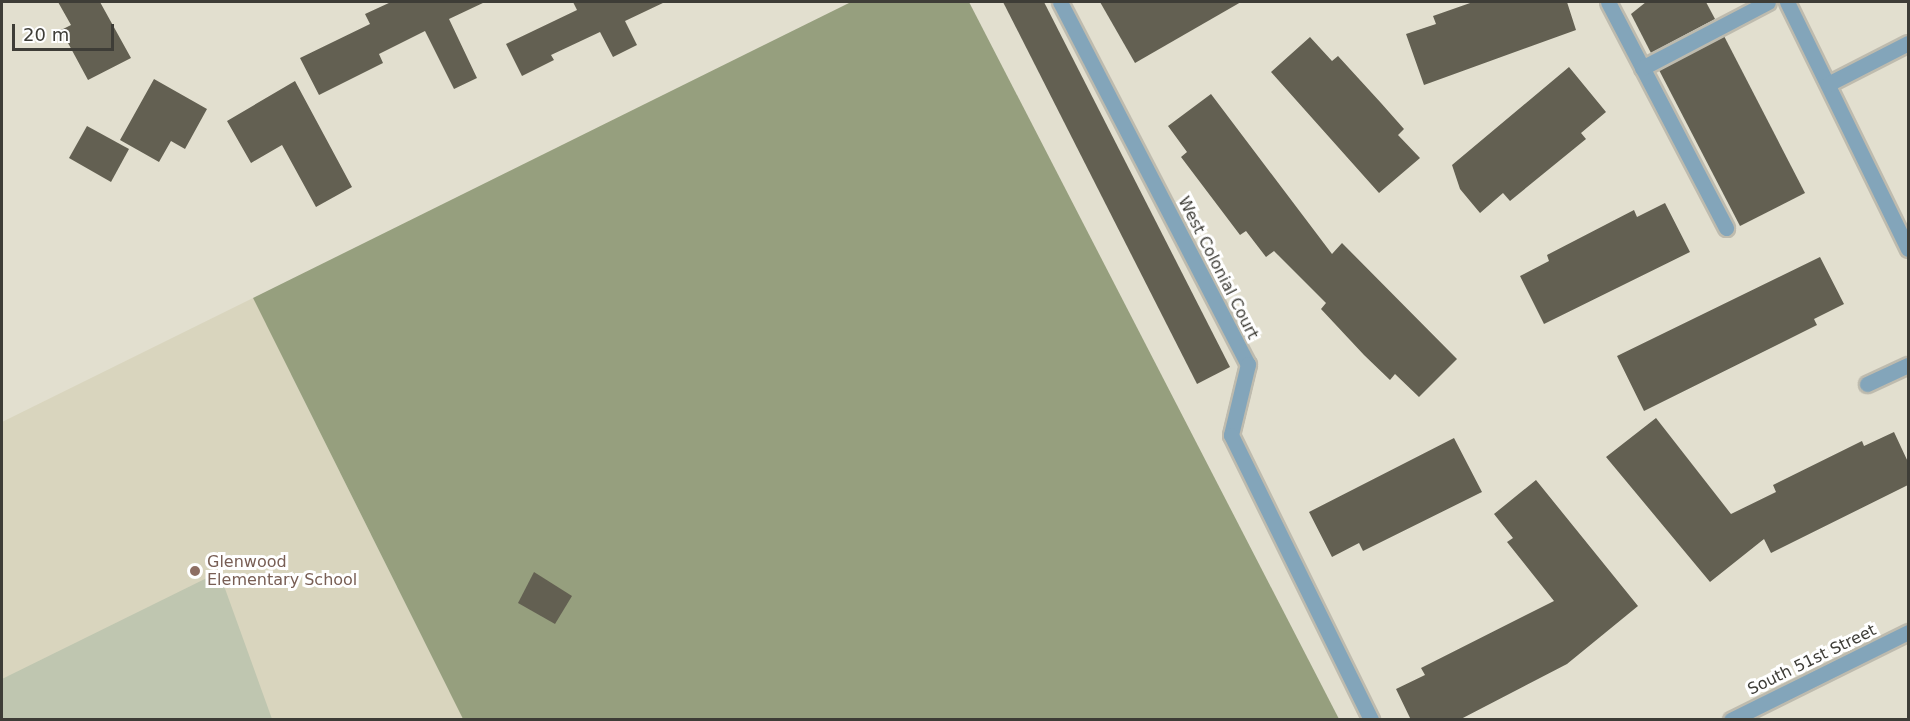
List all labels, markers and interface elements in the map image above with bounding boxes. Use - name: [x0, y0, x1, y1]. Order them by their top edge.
- scale bar: [15, 12, 117, 50]
- text: 20 m: [23, 24, 69, 45]
- street label: West Colonial Court: [1174, 193, 1262, 343]
- place label: Glenwood Elementary School: [207, 552, 357, 590]
- marker: Glenwood Elementary School: [188, 564, 202, 578]
- street label: South 51st Street: [1745, 621, 1879, 699]

